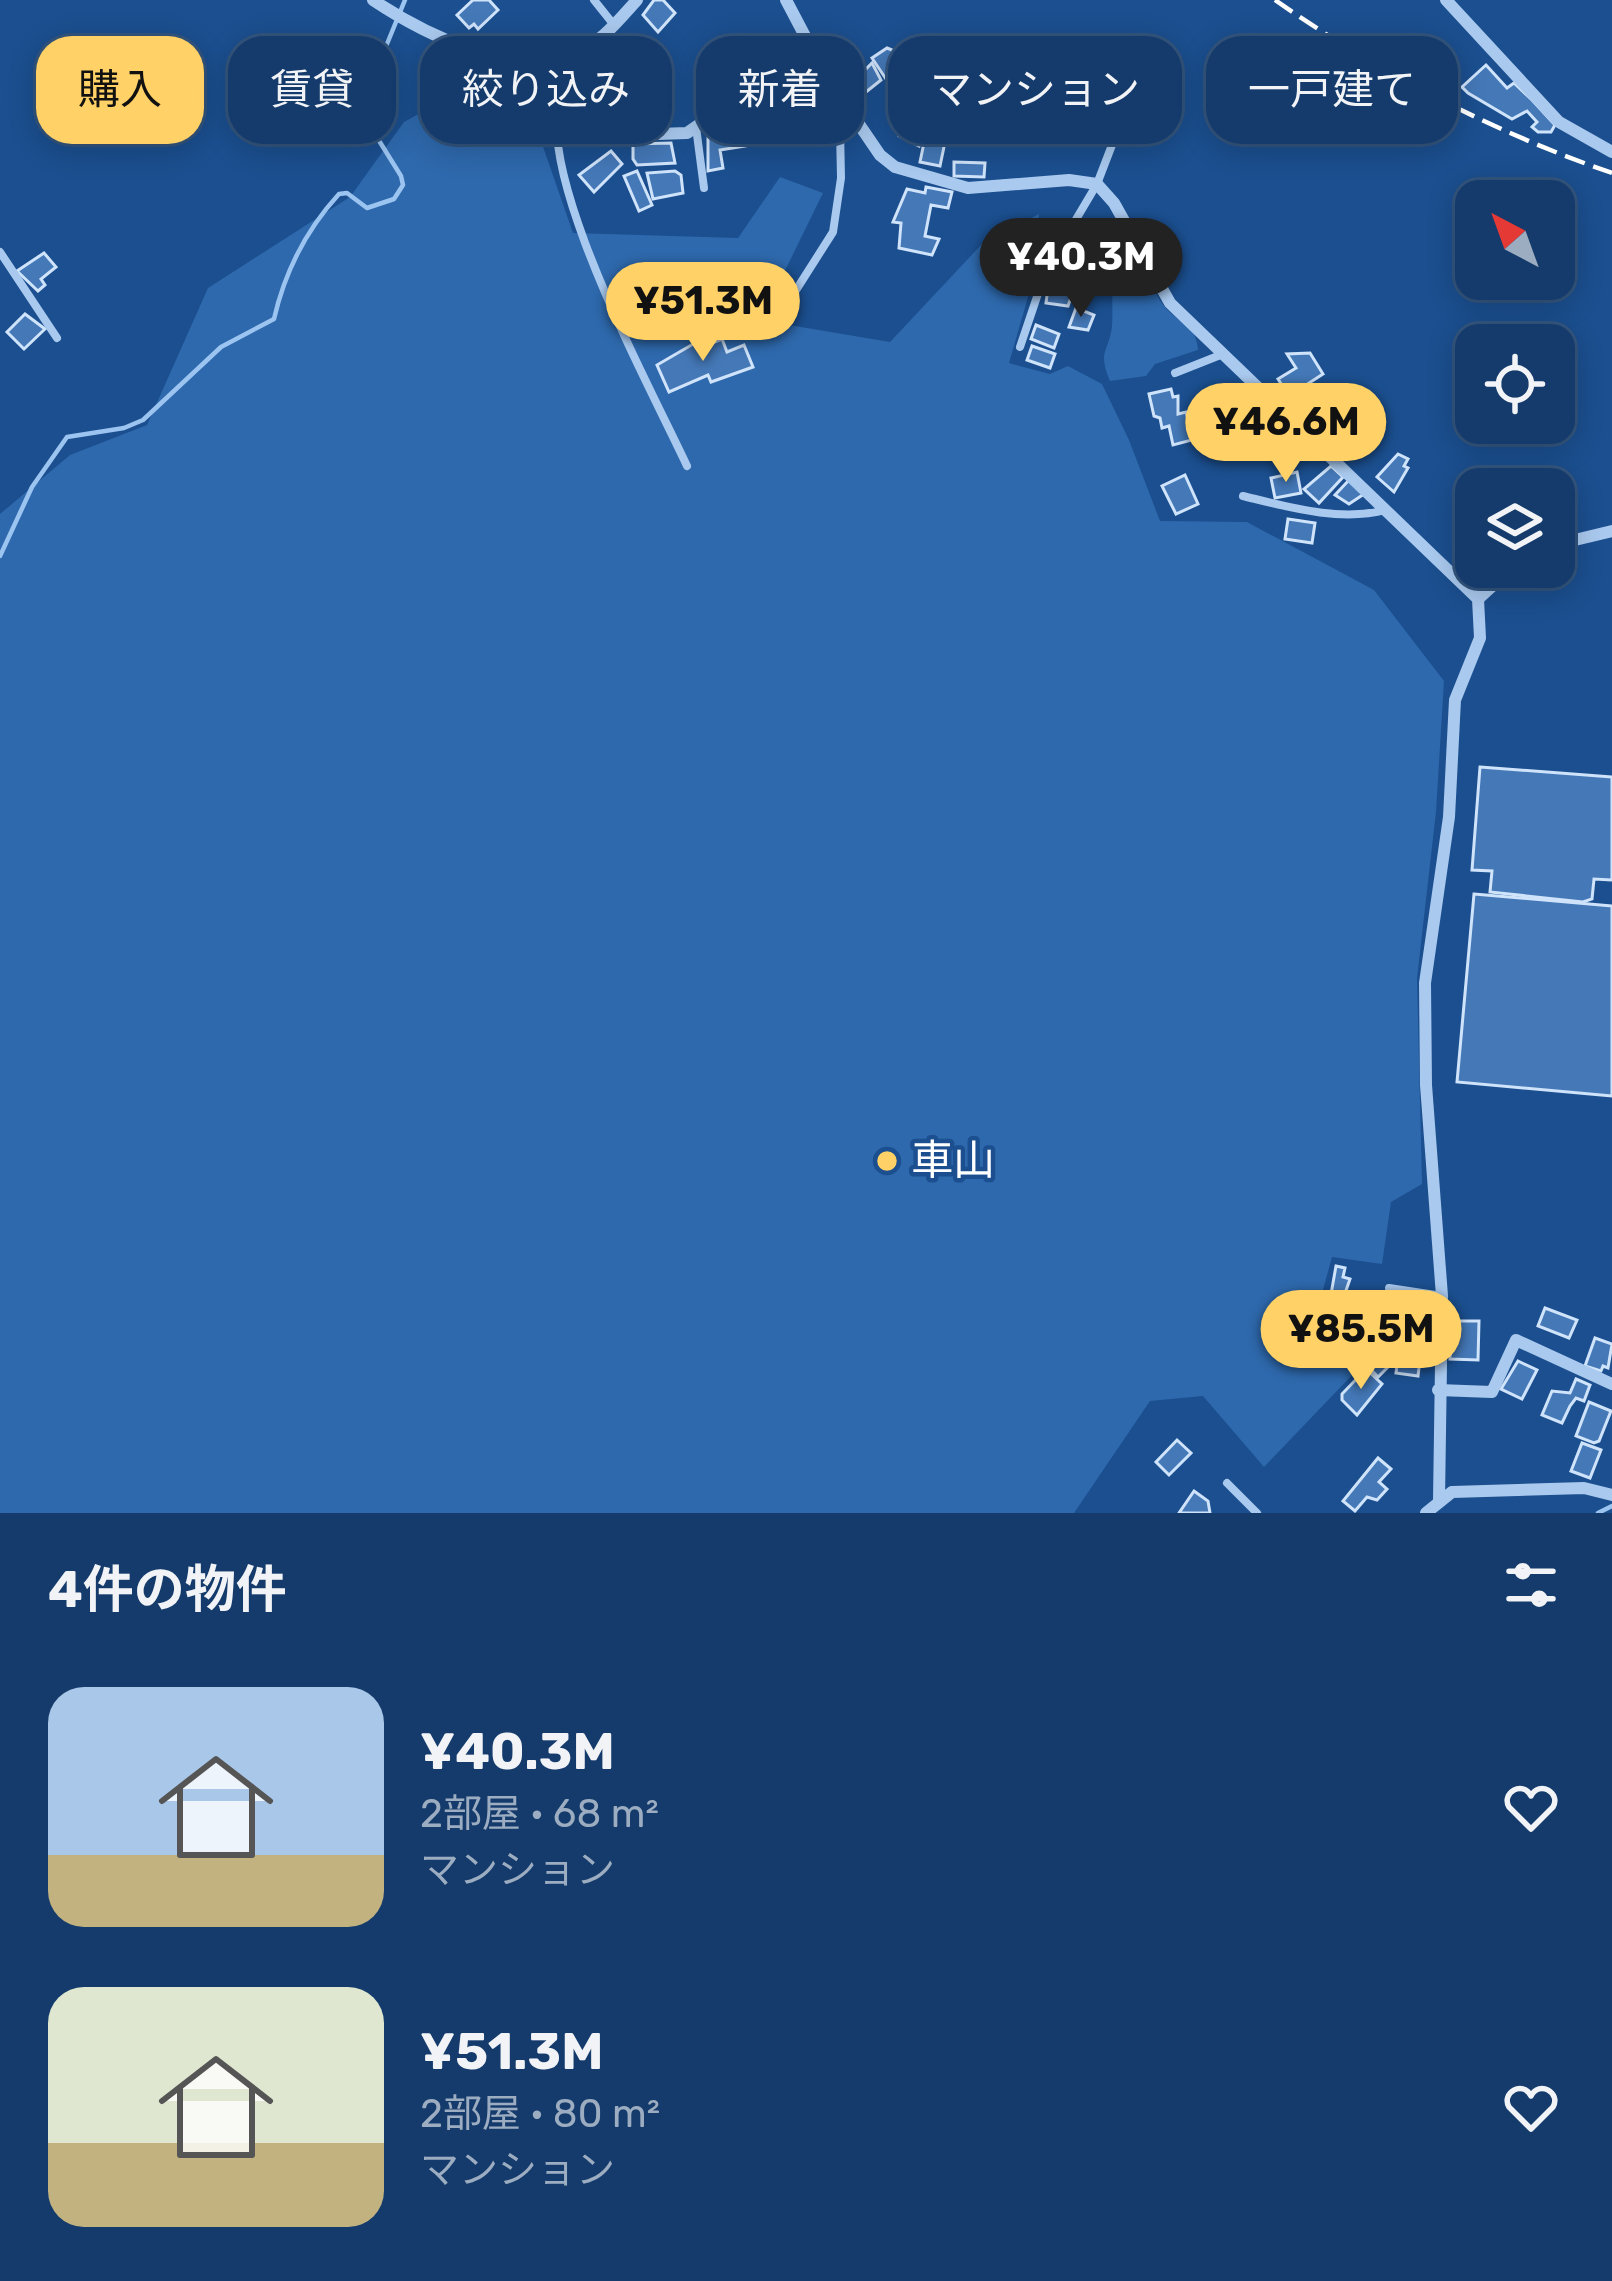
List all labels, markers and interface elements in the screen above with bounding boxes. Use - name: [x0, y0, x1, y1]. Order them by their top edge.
- chip: 購入: [36, 36, 204, 144]
- chip: 賃貸: [228, 36, 396, 144]
- chip: 絞り込み: [420, 36, 672, 144]
- chip: 新着: [696, 36, 864, 144]
- chip: マンション: [888, 36, 1182, 144]
- chip: 一戸建て: [1206, 36, 1458, 144]
- north arrow: [1455, 180, 1575, 300]
- map controls: [1455, 180, 1575, 588]
- pin: ¥40.3M: [983, 218, 1179, 320]
- text: ¥40.3M: [1007, 234, 1155, 280]
- pin: ¥51.3M: [605, 262, 801, 364]
- text: ¥51.3M: [633, 278, 773, 324]
- button: locate: [1455, 324, 1575, 444]
- pin: ¥46.6M: [1188, 383, 1384, 485]
- text: ¥46.6M: [1212, 399, 1360, 445]
- button: layers: [1455, 468, 1575, 588]
- place label: 車山: [911, 1136, 995, 1186]
- marker: 車山: [874, 1148, 900, 1174]
- pin: ¥85.5M: [1263, 1290, 1459, 1392]
- text: ¥85.5M: [1288, 1306, 1434, 1352]
- icon: filters: [1498, 1552, 1564, 1618]
- text: 4件の物件: [48, 1559, 287, 1620]
- text: ¥40.3M: [420, 1721, 615, 1782]
- icon: home: [144, 1735, 288, 1879]
- icon: heart: [1498, 1774, 1564, 1840]
- text: 2部屋 · 68 m²: [420, 1791, 659, 1837]
- text: マンション: [420, 1847, 615, 1893]
- text: ¥51.3M: [420, 2021, 603, 2082]
- icon: home: [144, 2035, 288, 2179]
- icon: heart: [1498, 2074, 1564, 2140]
- text: 2部屋 · 80 m²: [420, 2091, 660, 2137]
- text: マンション: [420, 2147, 615, 2193]

